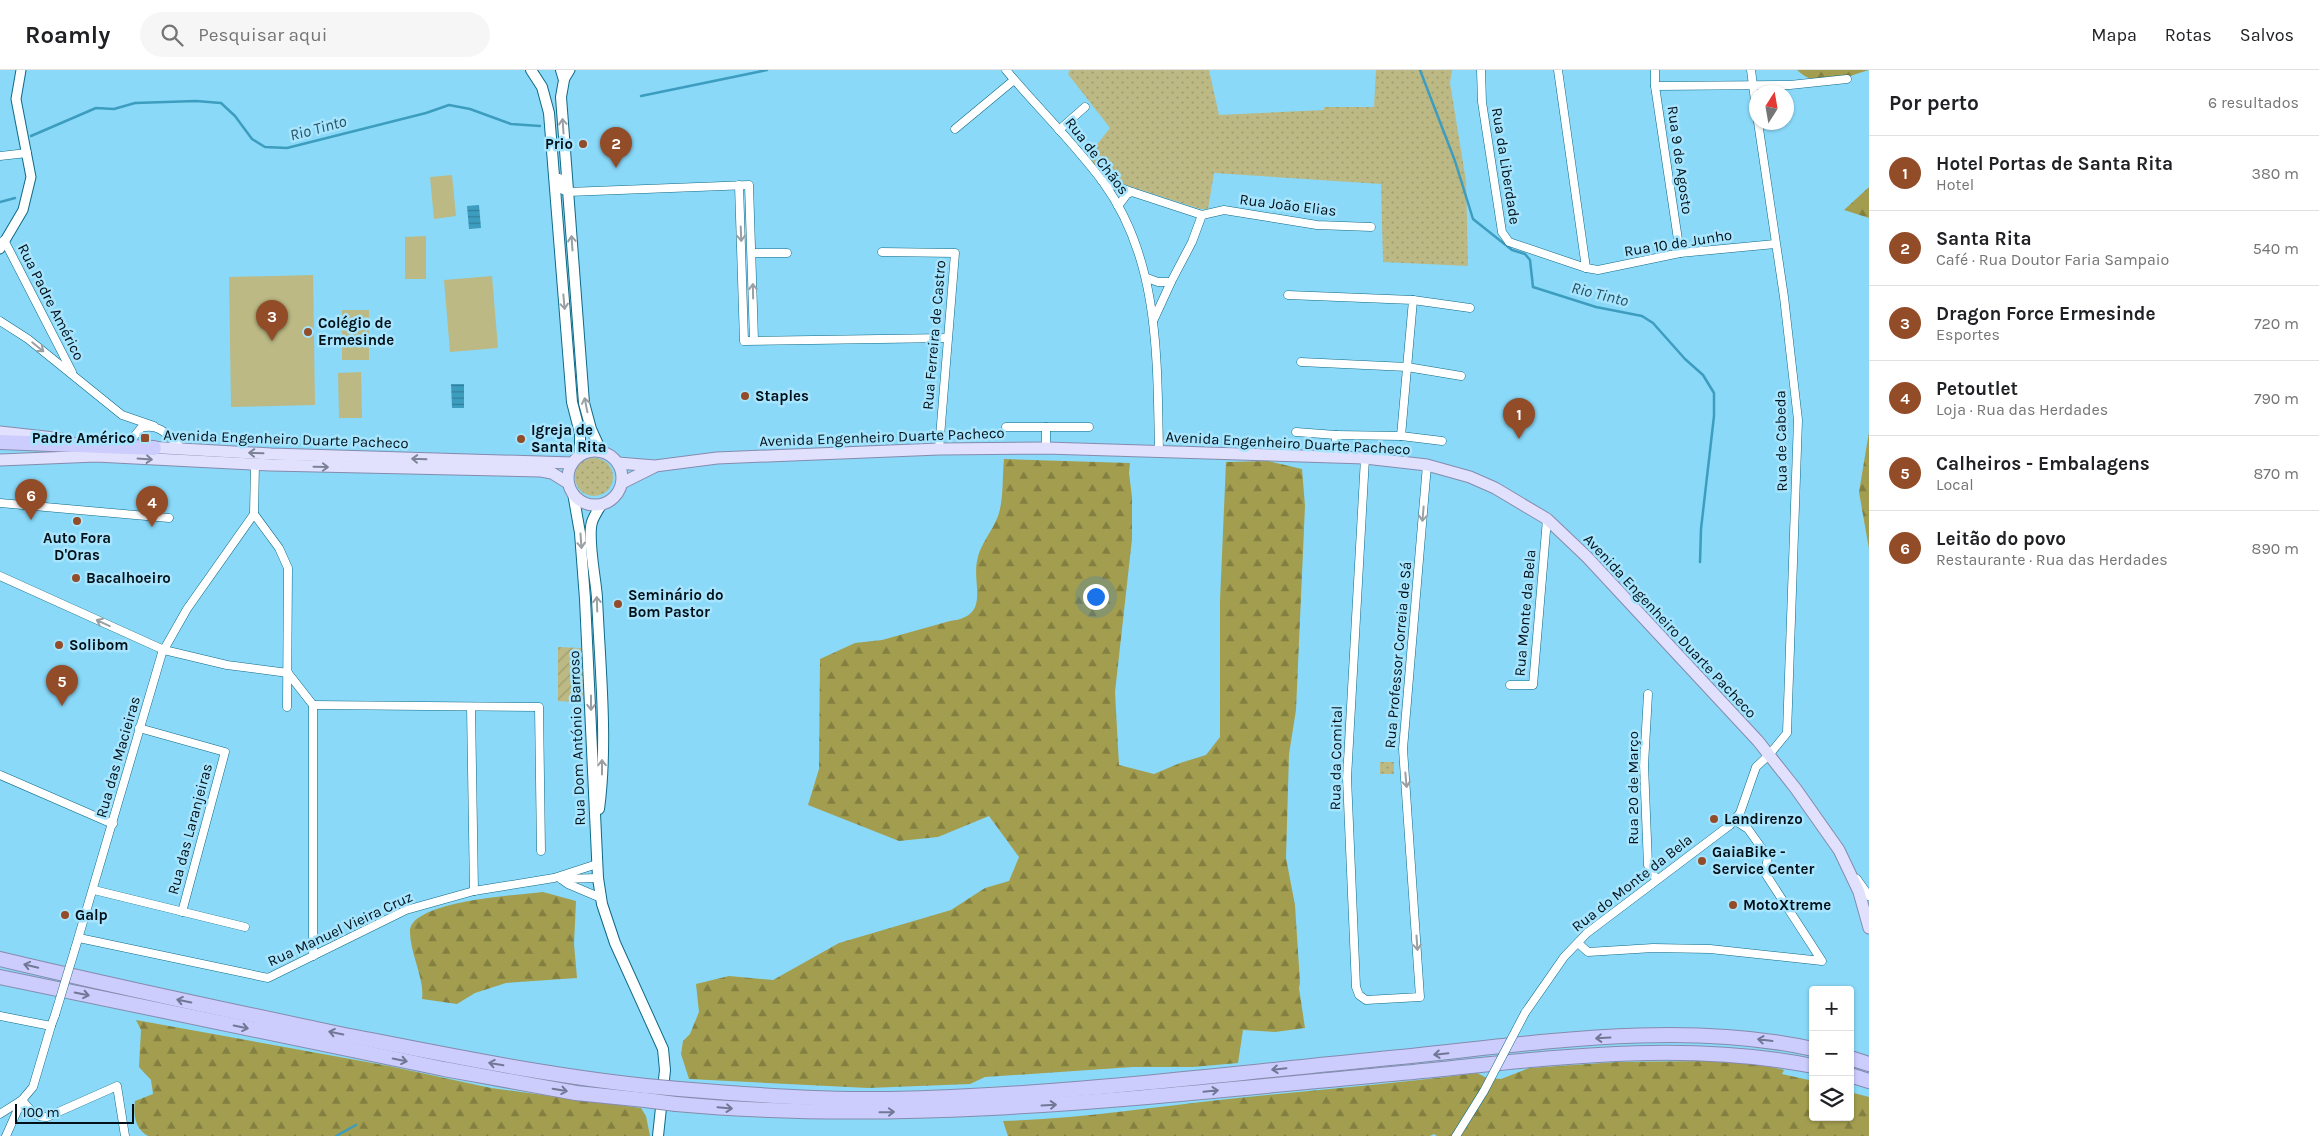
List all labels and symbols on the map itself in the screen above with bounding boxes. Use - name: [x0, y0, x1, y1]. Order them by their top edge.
- north arrow: [1749, 85, 1794, 130]
- street label: Rua 9 de Agosto: [1663, 105, 1697, 215]
- street label: Rua da Liberdade: [1488, 106, 1524, 226]
- water label: Rio Tinto: [288, 111, 349, 145]
- street label: Rua de Chãos: [1061, 114, 1133, 198]
- one-way arrow: [558, 118, 568, 134]
- pin: 2: [600, 127, 632, 168]
- place label: Prio: [545, 135, 573, 153]
- marker: Prio: [577, 138, 589, 150]
- street label: Rua João Elias: [1238, 190, 1338, 220]
- one-way arrow: [736, 226, 745, 242]
- street label: Rua 10 de Junho: [1623, 226, 1733, 260]
- one-way arrow: [567, 235, 577, 251]
- street label: Rua Padre Américo: [14, 241, 88, 363]
- street label: Rua Ferreira de Castro: [918, 259, 950, 411]
- water label: Rio Tinto: [1570, 278, 1631, 310]
- one-way arrow: [748, 284, 758, 300]
- one-way arrow: [560, 294, 569, 310]
- pin: 3: [256, 300, 288, 341]
- place label: Colégio de Ermesinde: [318, 314, 394, 349]
- marker: Colégio de Ermesinde: [302, 326, 314, 338]
- one-way arrow: [31, 341, 44, 352]
- place label: Staples: [755, 387, 809, 405]
- marker: Staples: [739, 390, 751, 402]
- street label: Rua de Cabeda: [1771, 390, 1791, 492]
- one-way arrow: [580, 397, 590, 413]
- pin: 1: [1503, 398, 1535, 439]
- place label: Igreja de Santa Rita: [531, 421, 606, 456]
- street label: Avenida Engenheiro Duarte Pacheco: [759, 424, 1005, 450]
- street label: Avenida Engenheiro Duarte Pacheco: [163, 426, 409, 452]
- street label: Avenida Engenheiro Duarte Pacheco: [1165, 428, 1411, 458]
- place label: Padre Américo: [32, 429, 135, 447]
- marker: Padre Américo: [139, 432, 151, 444]
- marker: Igreja de Santa Rita: [515, 433, 527, 445]
- one-way arrow: [249, 449, 265, 458]
- one-way arrow: [137, 454, 153, 463]
- one-way arrow: [411, 454, 427, 464]
- one-way arrow: [313, 462, 329, 471]
- pin: 6: [15, 479, 47, 520]
- pin: 4: [136, 486, 168, 527]
- one-way arrow: [1419, 506, 1428, 522]
- marker: Auto Fora D'Oras: [71, 515, 83, 527]
- place label: Auto Fora D'Oras: [43, 529, 111, 564]
- street label: Avenida Engenheiro Duarte Pacheco: [1580, 530, 1760, 722]
- one-way arrow: [576, 533, 586, 549]
- street label: Rua Monte da Bela: [1510, 549, 1540, 677]
- street label: Rua Professor Correia de Sá: [1381, 561, 1415, 749]
- place label: Bacalhoeiro: [86, 569, 171, 587]
- marker: Bacalhoeiro: [70, 572, 82, 584]
- your location: [1083, 584, 1109, 610]
- place label: Seminário do Bom Pastor: [628, 586, 724, 621]
- one-way arrow: [592, 597, 602, 613]
- marker: Seminário do Bom Pastor: [612, 598, 624, 610]
- one-way arrow: [96, 617, 111, 627]
- place label: Solibom: [69, 636, 128, 654]
- marker: Solibom: [53, 639, 65, 651]
- street label: Rua Dom António Barroso: [565, 650, 589, 826]
- pin: 5: [46, 665, 78, 706]
- street label: Rua das Macieiras: [92, 694, 144, 820]
- one-way arrow: [586, 695, 596, 711]
- street label: Rua da Comital: [1326, 705, 1346, 811]
- street label: Rua 20 de Março: [1624, 731, 1642, 845]
- one-way arrow: [597, 759, 607, 776]
- street label: Rua das Laranjeiras: [164, 761, 216, 897]
- one-way arrow: [1401, 772, 1410, 788]
- place label: Landirenzo: [1724, 810, 1803, 828]
- marker: Landirenzo: [1708, 813, 1720, 825]
- street label: Rua do Monte da Bela: [1568, 830, 1696, 936]
- place label: GaiaBike - Service Center: [1712, 843, 1814, 878]
- marker: GaiaBike - Service Center: [1696, 855, 1708, 867]
- street label: Rua Manuel Vieira Cruz: [265, 887, 415, 971]
- place label: MotoXtreme: [1743, 896, 1831, 914]
- marker: MotoXtreme: [1727, 899, 1739, 911]
- place label: Galp: [75, 906, 108, 924]
- marker: Galp: [59, 909, 71, 921]
- one-way arrow: [1412, 934, 1421, 950]
- one-way arrow: [23, 961, 39, 970]
- one-way arrow: [74, 989, 90, 999]
- one-way arrow: [176, 996, 192, 1005]
- one-way arrow: [233, 1023, 249, 1032]
- one-way arrow: [329, 1028, 345, 1037]
- one-way arrow: [1595, 1034, 1611, 1043]
- one-way arrow: [1757, 1035, 1773, 1045]
- one-way arrow: [1433, 1049, 1449, 1058]
- one-way arrow: [392, 1056, 408, 1065]
- one-way arrow: [488, 1059, 504, 1069]
- one-way arrow: [1271, 1064, 1287, 1074]
- one-way arrow: [551, 1086, 567, 1095]
- one-way arrow: [1203, 1086, 1219, 1096]
- one-way arrow: [1041, 1100, 1057, 1109]
- scale bar: [15, 1101, 134, 1124]
- one-way arrow: [716, 1103, 732, 1113]
- one-way arrow: [878, 1107, 895, 1117]

